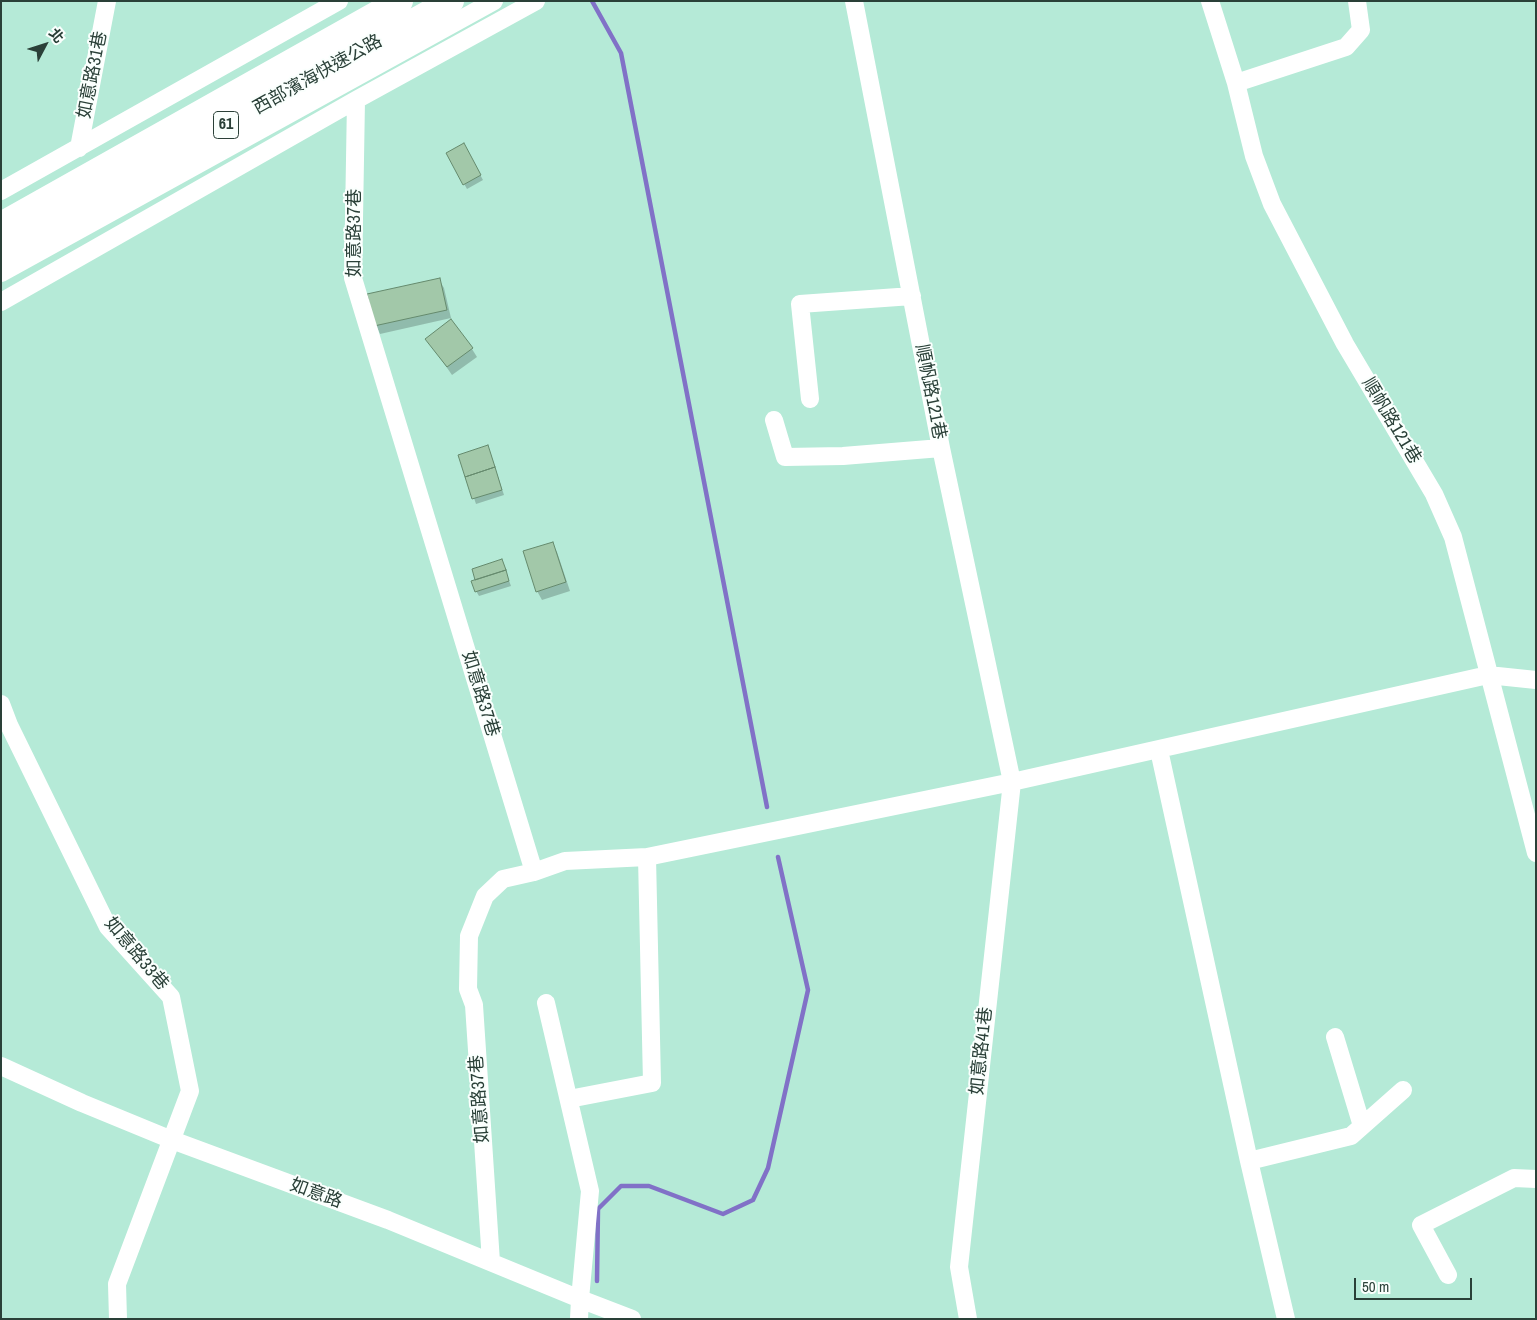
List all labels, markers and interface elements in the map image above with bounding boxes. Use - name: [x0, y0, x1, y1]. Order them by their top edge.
- north arrow: [20, 20, 70, 70]
- text: 北: [45, 24, 68, 47]
- street label: 如意路31巷: [74, 30, 112, 120]
- street label: 西部濱海快速公路: [250, 31, 386, 119]
- road number: 61: [214, 112, 238, 138]
- street label: 如意路37巷: [344, 189, 366, 277]
- street label: 順帆路121巷: [910, 343, 950, 441]
- street label: 順帆路121巷: [1357, 374, 1425, 468]
- street label: 如意路37巷: [457, 649, 503, 739]
- street label: 如意路33巷: [99, 913, 173, 995]
- street label: 如意路41巷: [967, 1006, 997, 1096]
- street label: 如意路37巷: [466, 1054, 494, 1144]
- street label: 如意路: [287, 1175, 345, 1213]
- scale bar: [1357, 1268, 1474, 1300]
- text: 50 m: [1362, 1276, 1389, 1297]

